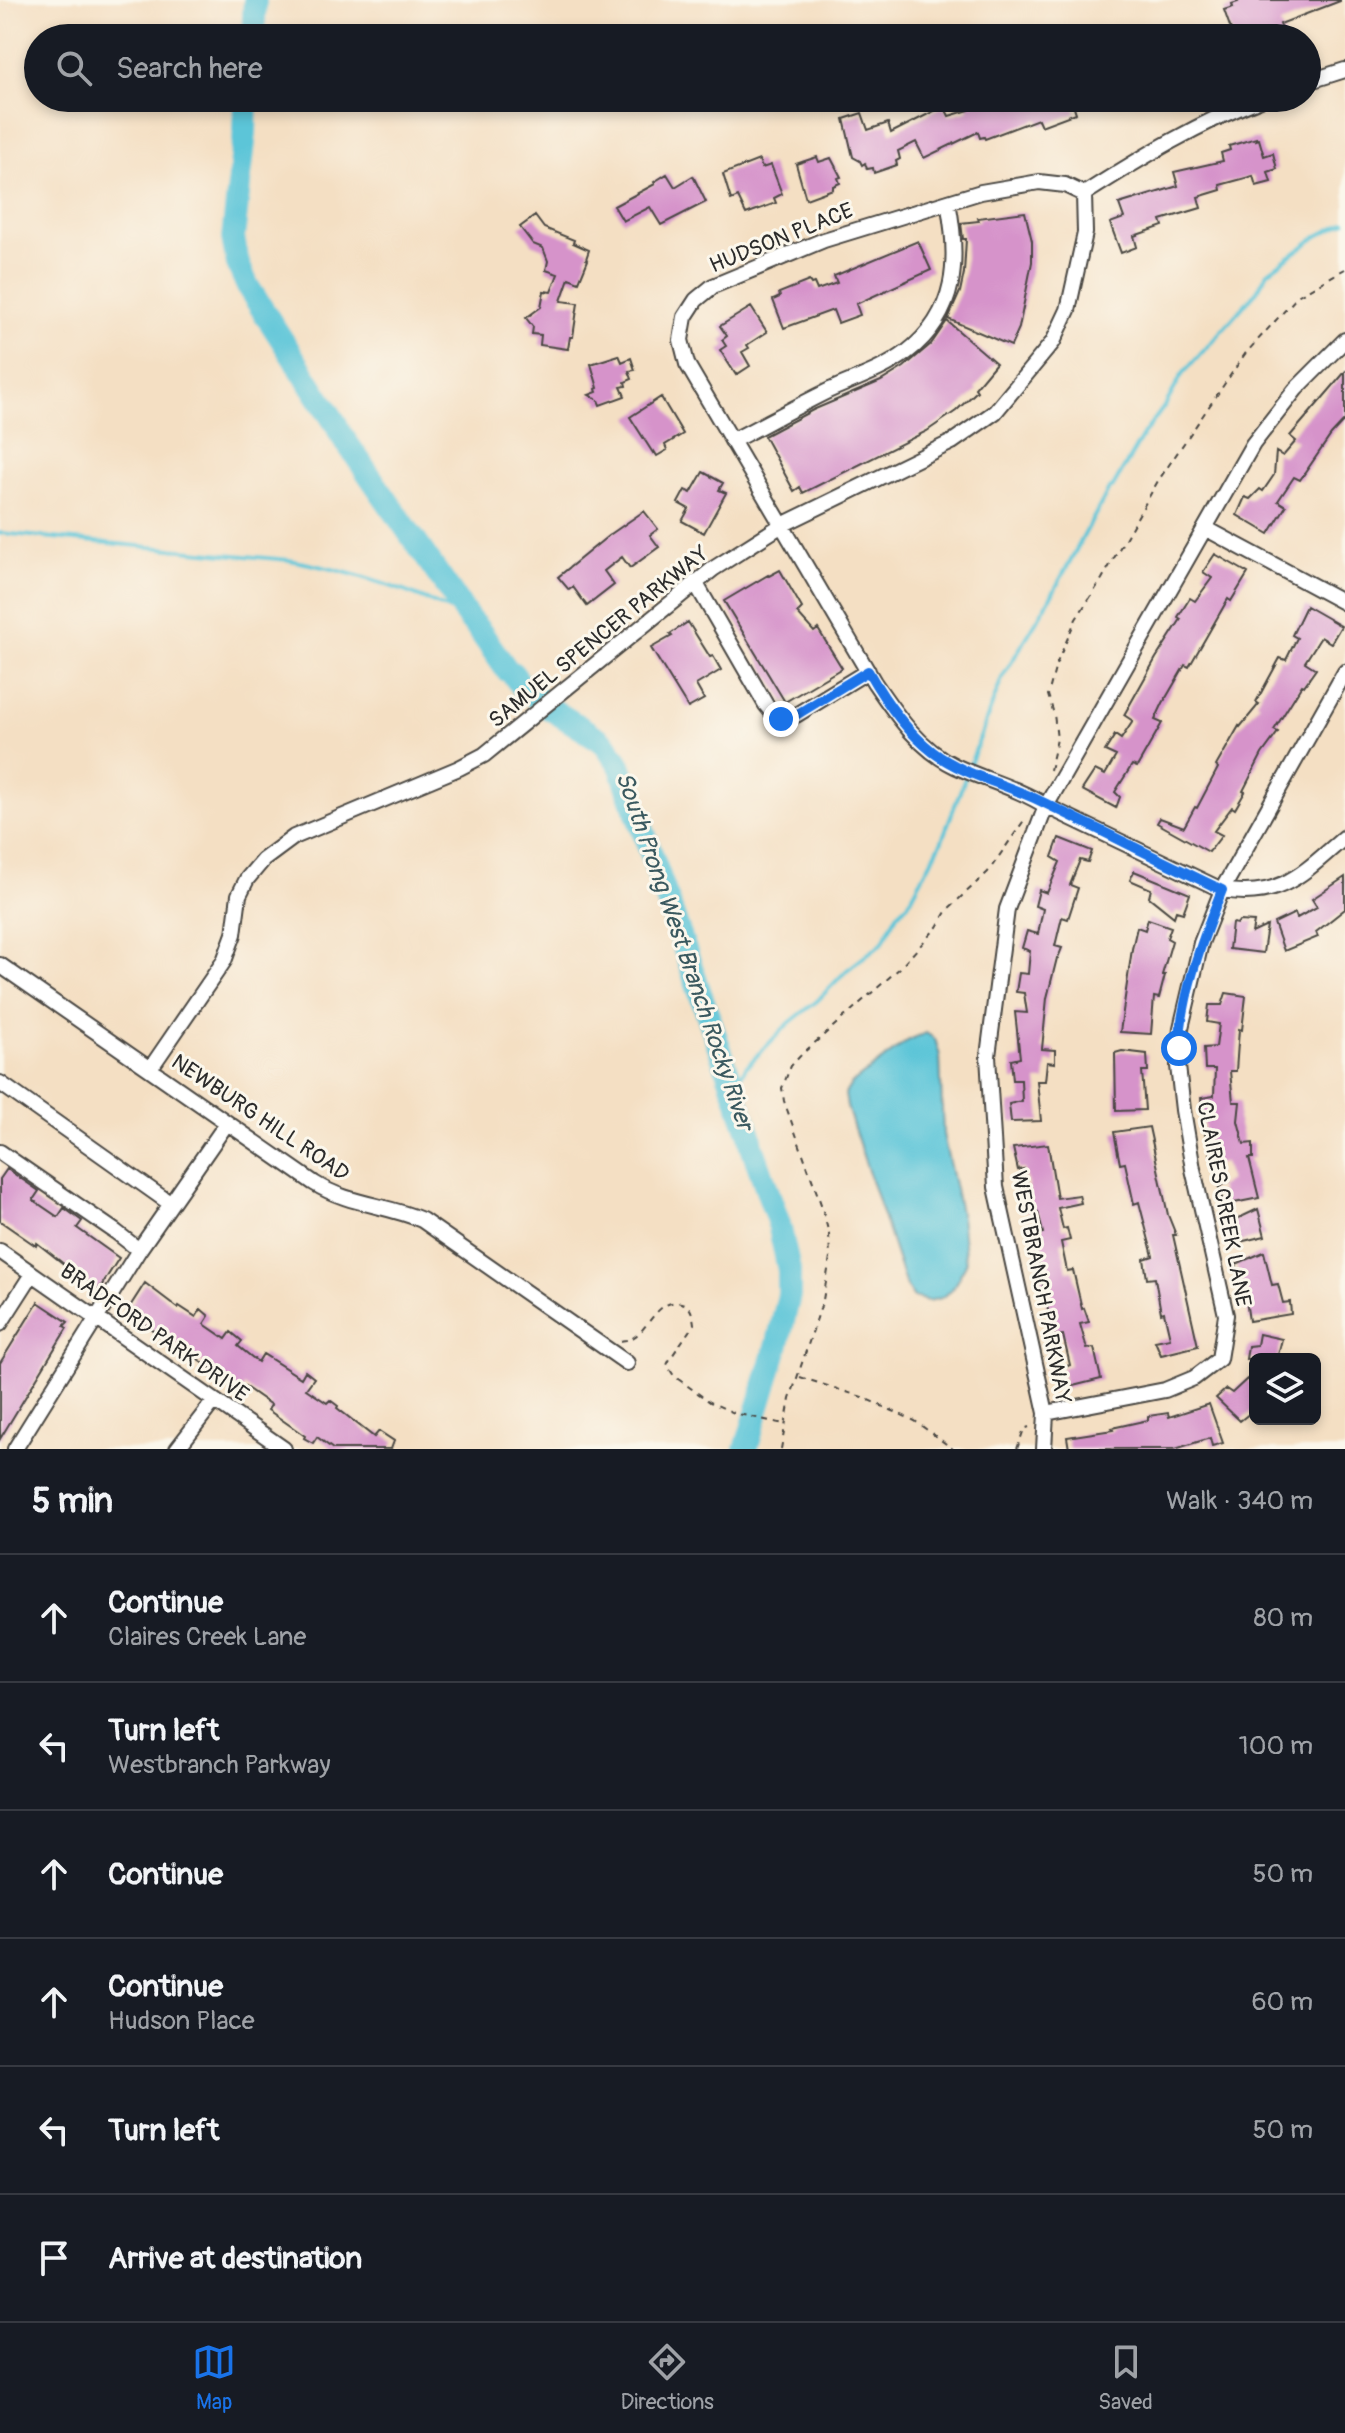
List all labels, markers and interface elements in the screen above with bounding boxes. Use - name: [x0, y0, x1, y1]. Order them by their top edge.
- search box: [24, 24, 1321, 112]
- icon: search: [52, 46, 96, 90]
- text: Search here: [116, 50, 263, 87]
- street label: HUDSON PLACE: [705, 196, 857, 279]
- street label: SAMUEL SPENCER PARKWAY: [483, 539, 714, 734]
- route end: [763, 701, 799, 737]
- water label: South Prong West Branch Rocky River: [609, 768, 761, 1137]
- route start: [1161, 1030, 1197, 1066]
- street label: NEWBURG HILL ROAD: [166, 1048, 355, 1188]
- street label: CLAIRES CREEK LANE: [1190, 1099, 1258, 1309]
- street label: WESTBRANCH PARKWAY: [1005, 1168, 1077, 1406]
- street label: BRADFORD PARK DRIVE: [55, 1257, 254, 1409]
- map controls: [1249, 1353, 1321, 1425]
- button: layers: [1249, 1353, 1321, 1425]
- text: 5 min: [32, 1480, 113, 1523]
- text: Walk · 340 m: [1166, 1485, 1313, 1517]
- text: Continue: [108, 1584, 223, 1621]
- icon: ahead: [32, 1596, 76, 1640]
- text: 80 m: [1253, 1602, 1313, 1634]
- text: Claires Creek Lane: [108, 1621, 306, 1653]
- text: Turn left: [108, 1712, 219, 1749]
- icon: left: [32, 1724, 76, 1768]
- text: 100 m: [1239, 1730, 1313, 1762]
- text: Westbranch Parkway: [108, 1749, 331, 1781]
- icon: ahead: [32, 1852, 76, 1896]
- text: Continue: [108, 1856, 223, 1893]
- text: 50 m: [1252, 1858, 1313, 1890]
- text: Continue: [108, 1968, 223, 2005]
- icon: ahead: [32, 1980, 76, 2024]
- text: 60 m: [1251, 1986, 1313, 2018]
- text: Hudson Place: [108, 2005, 255, 2037]
- icon: left: [32, 2108, 76, 2152]
- text: Turn left: [108, 2112, 219, 2149]
- text: 50 m: [1252, 2114, 1313, 2146]
- icon: arrive: [32, 2236, 76, 2280]
- text: Arrive at destination: [108, 2240, 362, 2277]
- tab: Map: [192, 2340, 236, 2416]
- tab: Directions: [621, 2340, 714, 2416]
- tab: Saved: [1098, 2340, 1153, 2416]

